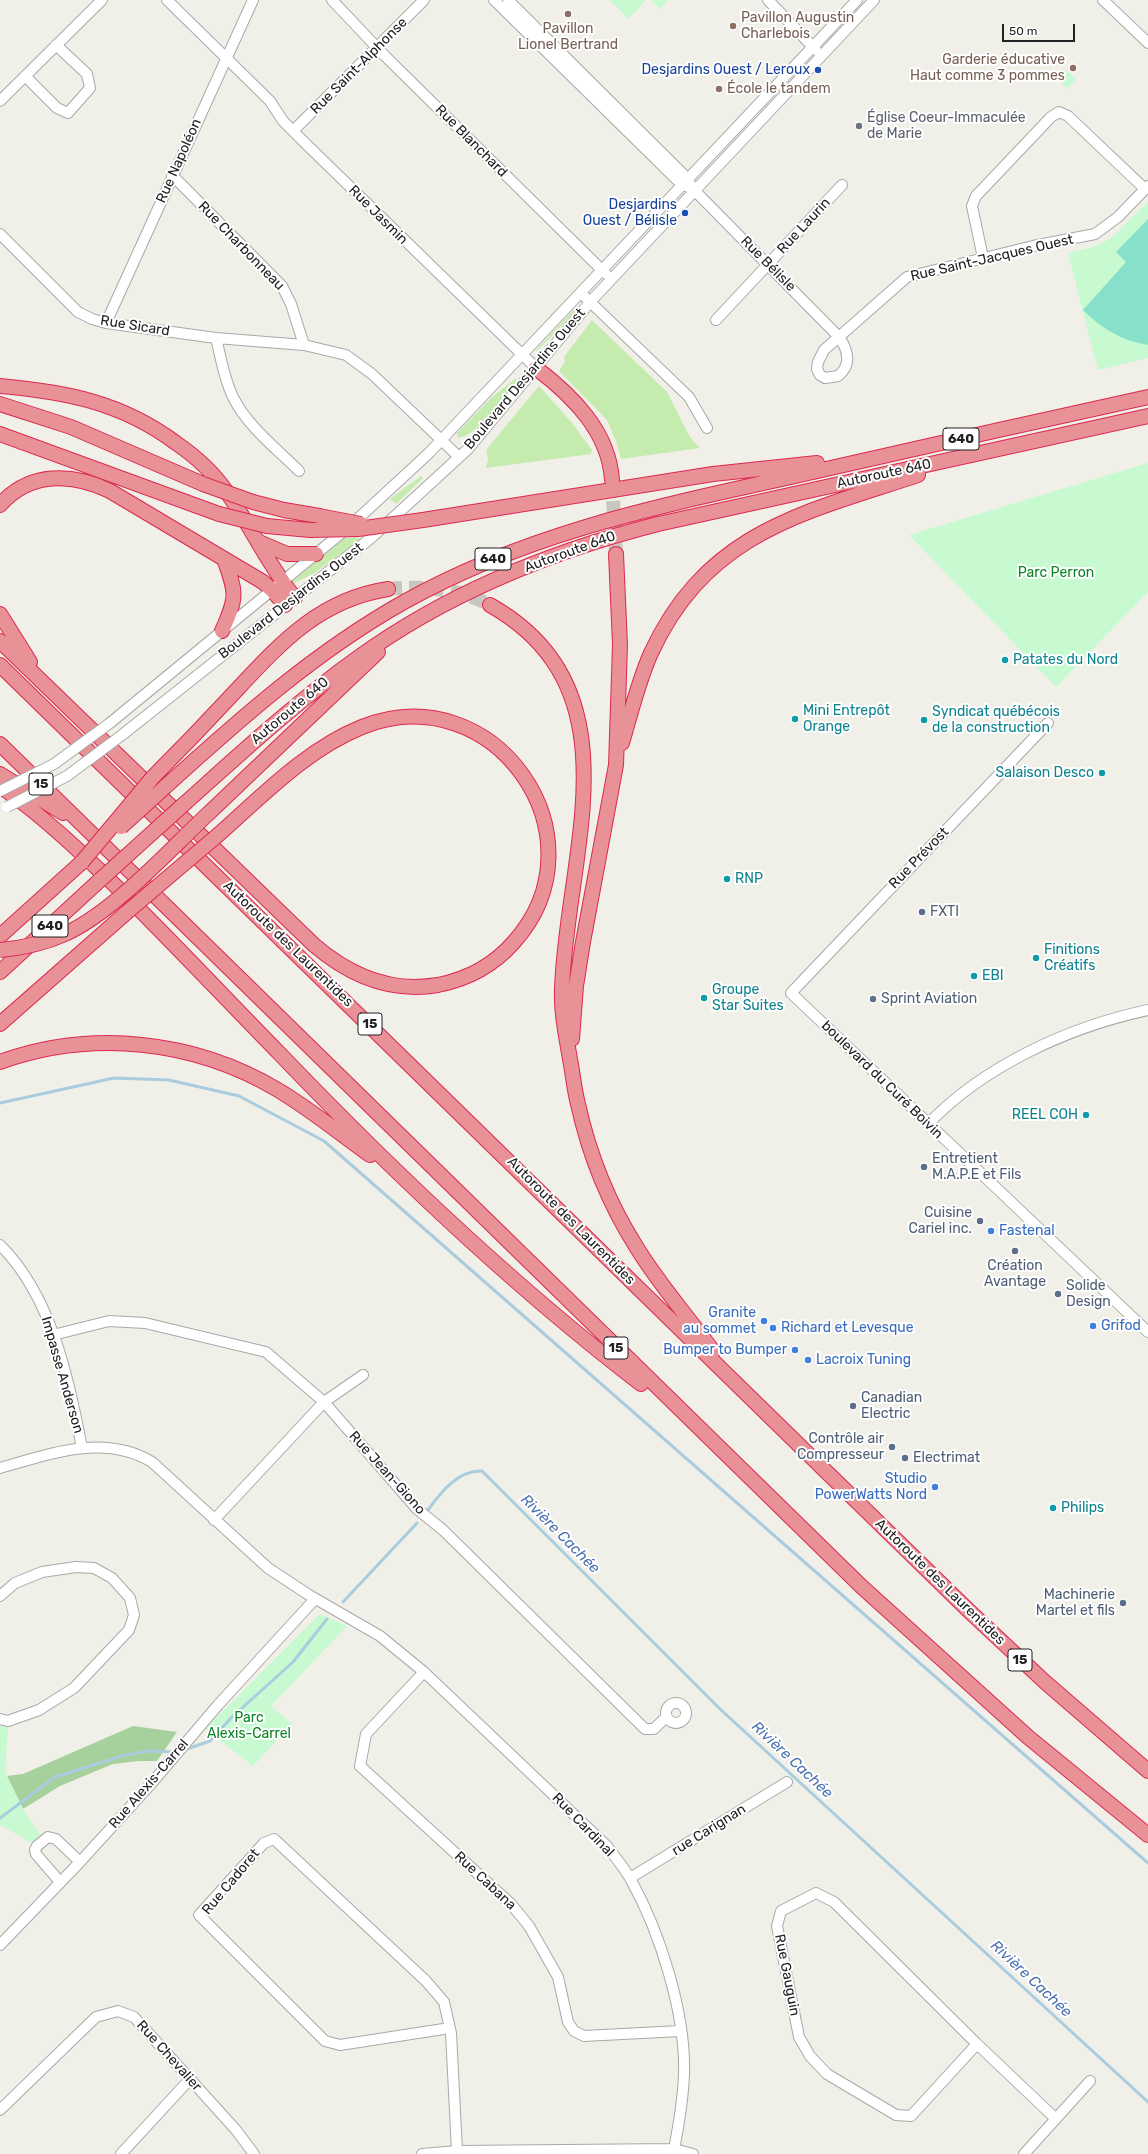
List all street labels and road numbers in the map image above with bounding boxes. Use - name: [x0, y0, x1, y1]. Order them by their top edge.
- street label: Rue Saint-Alphonse: [307, 14, 411, 118]
- street label: Rue Blanchard: [431, 101, 511, 181]
- street label: Rue Napoléon: [153, 116, 205, 206]
- street label: Rue Jasmin: [345, 182, 411, 248]
- street label: Rue Laurin: [774, 195, 834, 257]
- street label: Rue Charbonneau: [194, 198, 288, 294]
- street label: Rue Saint-Jacques Ouest: [909, 231, 1075, 285]
- street label: Rue Bélisle: [737, 233, 799, 295]
- street label: Boulevard Desjardins Ouest: [461, 305, 589, 453]
- street label: Rue Sicard: [99, 312, 171, 340]
- road number: 640: [943, 428, 979, 450]
- street label: Autoroute 640: [835, 456, 933, 492]
- street label: Autoroute 640: [522, 528, 618, 576]
- street label: Boulevard Desjardins Ouest: [215, 539, 367, 663]
- road number: 640: [475, 548, 511, 570]
- street label: Autoroute 640: [248, 674, 332, 748]
- road number: 15: [29, 773, 53, 795]
- street label: Rue Prévost: [886, 824, 952, 892]
- street label: Autoroute des Laurentides: [220, 878, 356, 1010]
- road number: 640: [32, 915, 68, 937]
- road number: 15: [358, 1013, 382, 1035]
- street label: boulevard du Curé Boivin: [818, 1017, 946, 1143]
- street label: Autoroute des Laurentides: [504, 1154, 638, 1288]
- street label: Impasse Anderson: [37, 1315, 87, 1435]
- road number: 15: [604, 1337, 628, 1359]
- street label: Rue Jean-Giono: [345, 1428, 429, 1518]
- street label: Autoroute des Laurentides: [872, 1516, 1008, 1648]
- road number: 15: [1008, 1649, 1032, 1671]
- street label: Rue Alexis-Carrel: [106, 1736, 192, 1832]
- street label: Rue Cardinal: [548, 1790, 618, 1860]
- street label: rue Carignan: [669, 1801, 749, 1859]
- street label: Rue Cadoret: [199, 1846, 263, 1918]
- street label: Rue Cabana: [451, 1848, 519, 1914]
- street label: Rue Gauguin: [771, 1933, 803, 2017]
- street label: Rue Chevalier: [133, 2017, 205, 2095]

